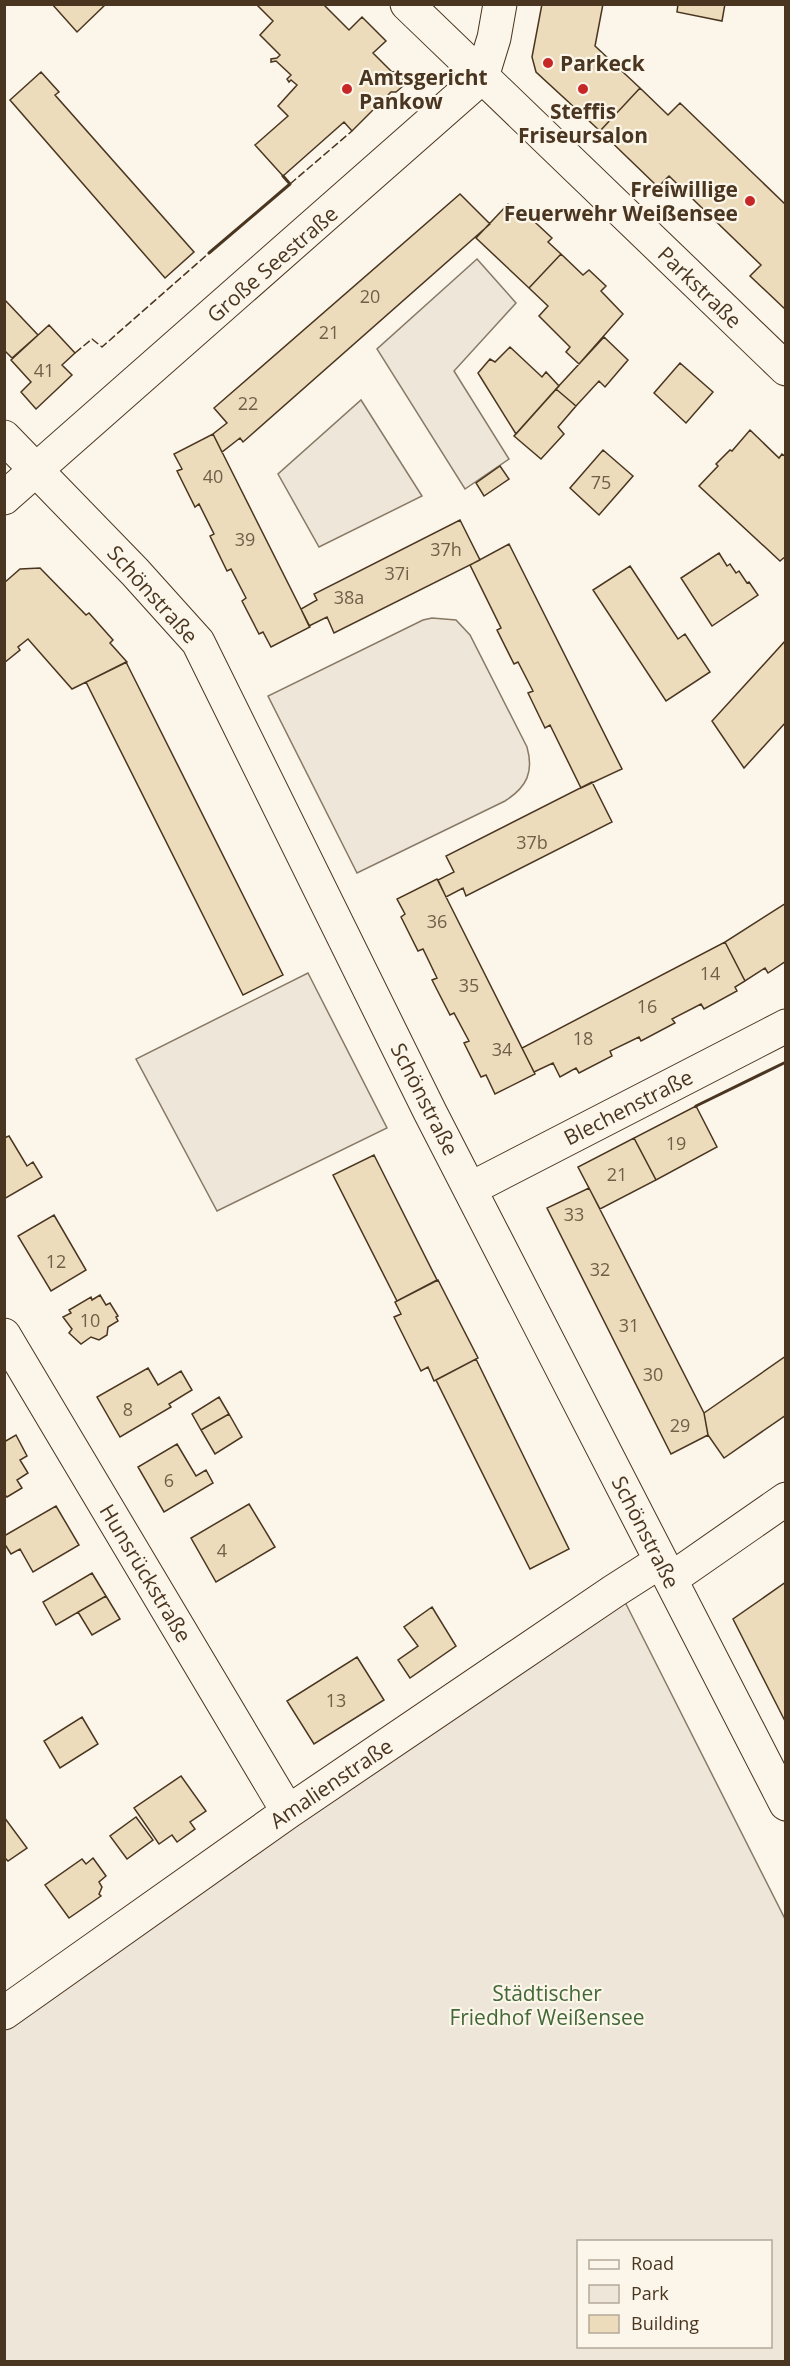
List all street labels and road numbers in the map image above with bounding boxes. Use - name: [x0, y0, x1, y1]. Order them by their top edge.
- street label: Große Seestraße: [201, 199, 343, 329]
- street label: Parkstraße: [652, 240, 748, 334]
- street label: Schönstraße: [102, 539, 204, 649]
- street label: Schönstraße: [385, 1038, 465, 1160]
- street label: Blechenstraße: [559, 1063, 697, 1151]
- street label: Schönstraße: [606, 1471, 686, 1593]
- street label: Hunsrückstraße: [94, 1499, 198, 1647]
- street label: Amalienstraße: [264, 1732, 398, 1834]

